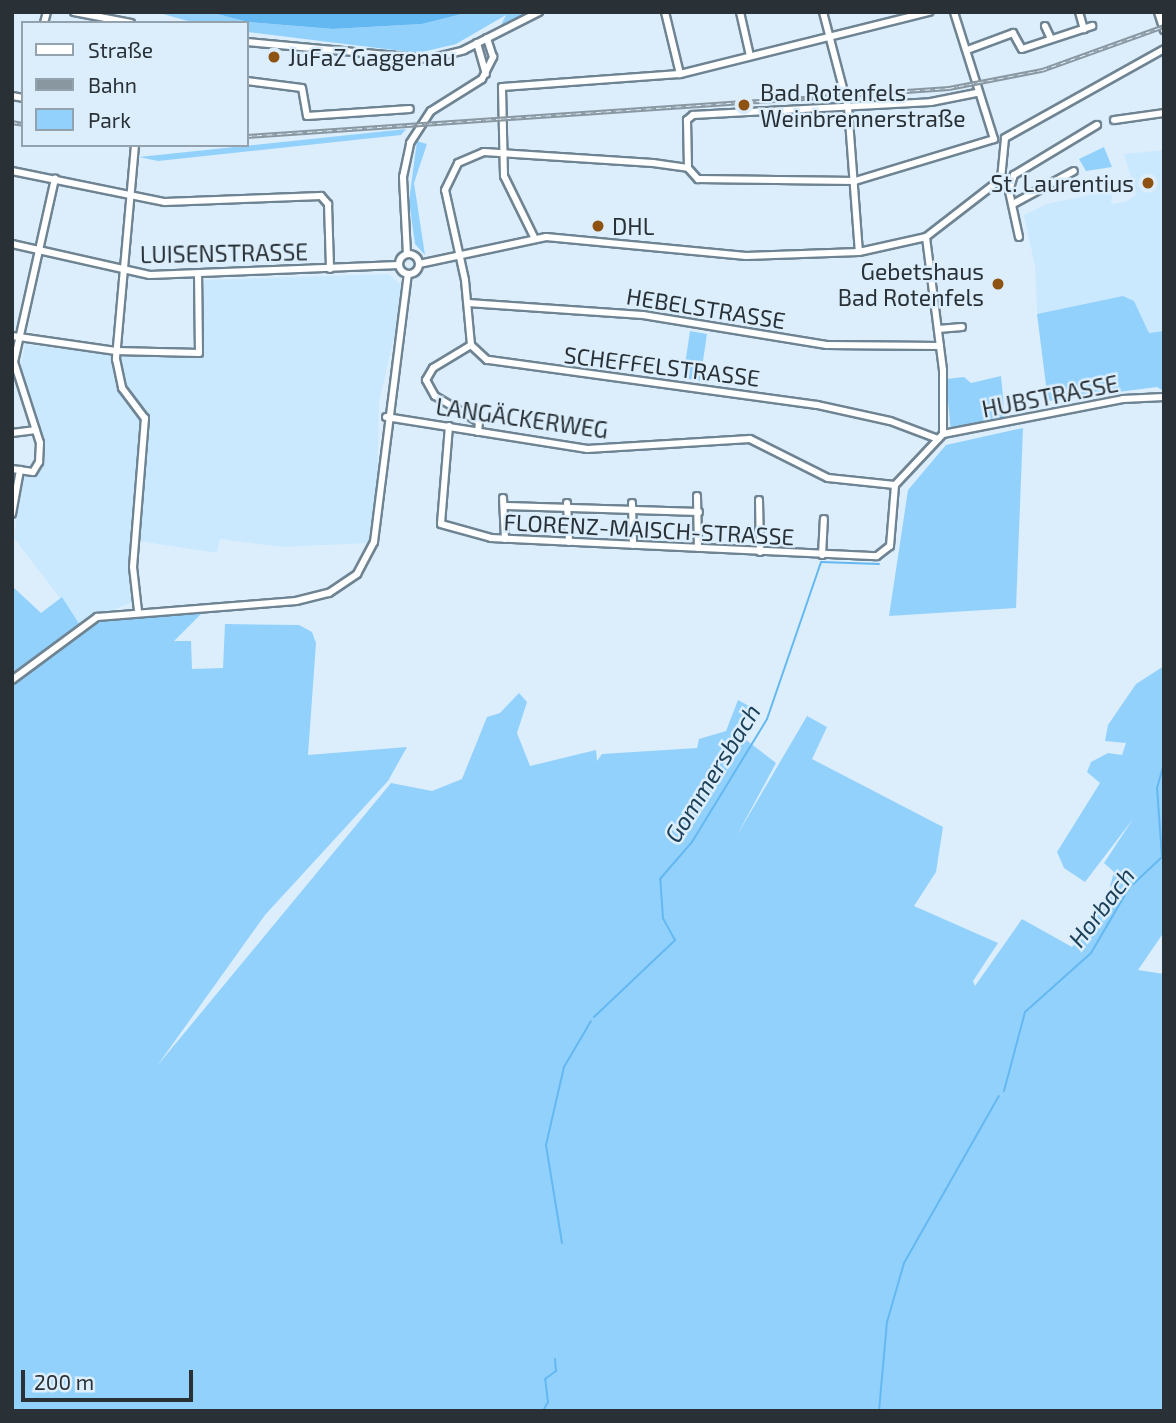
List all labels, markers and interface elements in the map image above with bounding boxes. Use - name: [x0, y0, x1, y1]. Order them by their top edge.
- legend: [21, 21, 248, 147]
- text: Straße: [88, 37, 153, 62]
- place label: JuFaZ Gaggenau: [288, 43, 456, 71]
- marker: JuFaZ Gaggenau: [266, 49, 282, 65]
- text: Bahn: [88, 72, 137, 97]
- place label: Bad Rotenfels Weinbrennerstraße: [760, 78, 966, 132]
- marker: Bad Rotenfels Weinbrennerstraße: [734, 95, 754, 115]
- text: Park: [88, 107, 131, 132]
- place label: St. Laurentius: [991, 169, 1134, 197]
- marker: St. Laurentius: [1140, 175, 1156, 191]
- place label: DHL: [612, 212, 654, 240]
- marker: DHL: [590, 218, 606, 234]
- street label: LUISENSTRASSE: [140, 238, 308, 268]
- place label: Gebetshaus Bad Rotenfels: [838, 257, 984, 311]
- marker: Gebetshaus Bad Rotenfels: [990, 276, 1006, 292]
- street label: HEBELSTRASSE: [624, 282, 788, 334]
- street label: SCHEFFELSTRASSE: [562, 340, 762, 392]
- street label: HUBSTRASSE: [979, 369, 1121, 423]
- street label: LANGÄCKERWEG: [434, 392, 610, 444]
- street label: FLORENZ-MAISCH-STRASSE: [503, 508, 795, 550]
- water label: Gommersbach: [658, 698, 766, 848]
- water label: Horbach: [1062, 862, 1140, 952]
- scale bar: [24, 1356, 196, 1400]
- text: 200 m: [34, 1369, 94, 1394]

